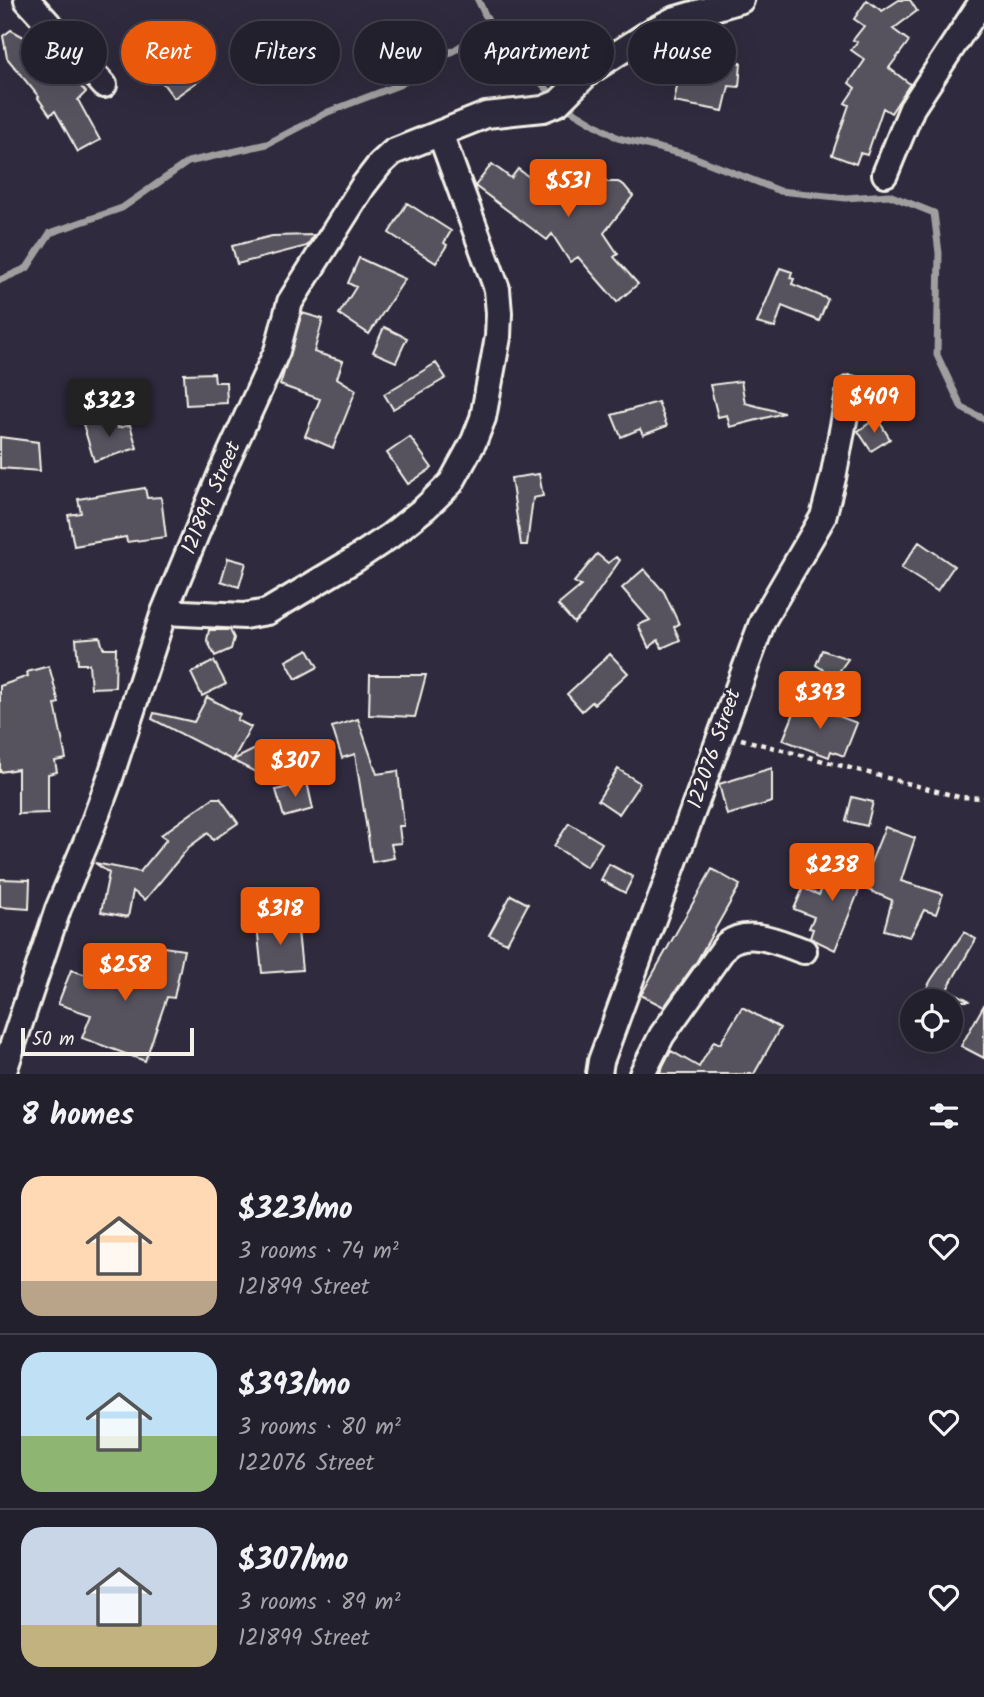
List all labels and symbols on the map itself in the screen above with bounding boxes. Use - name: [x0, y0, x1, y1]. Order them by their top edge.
- pin: $531: [527, 160, 609, 219]
- pin: $409: [833, 376, 915, 435]
- pin: $323: [68, 380, 150, 439]
- street label: 121899 Street: [173, 435, 251, 560]
- pin: $393: [779, 672, 861, 731]
- street label: 122076 Street: [679, 684, 751, 813]
- pin: $307: [254, 740, 336, 799]
- pin: $238: [791, 844, 873, 903]
- pin: $318: [239, 888, 321, 947]
- pin: $258: [84, 944, 166, 1003]
- scale bar: [21, 1025, 194, 1057]

